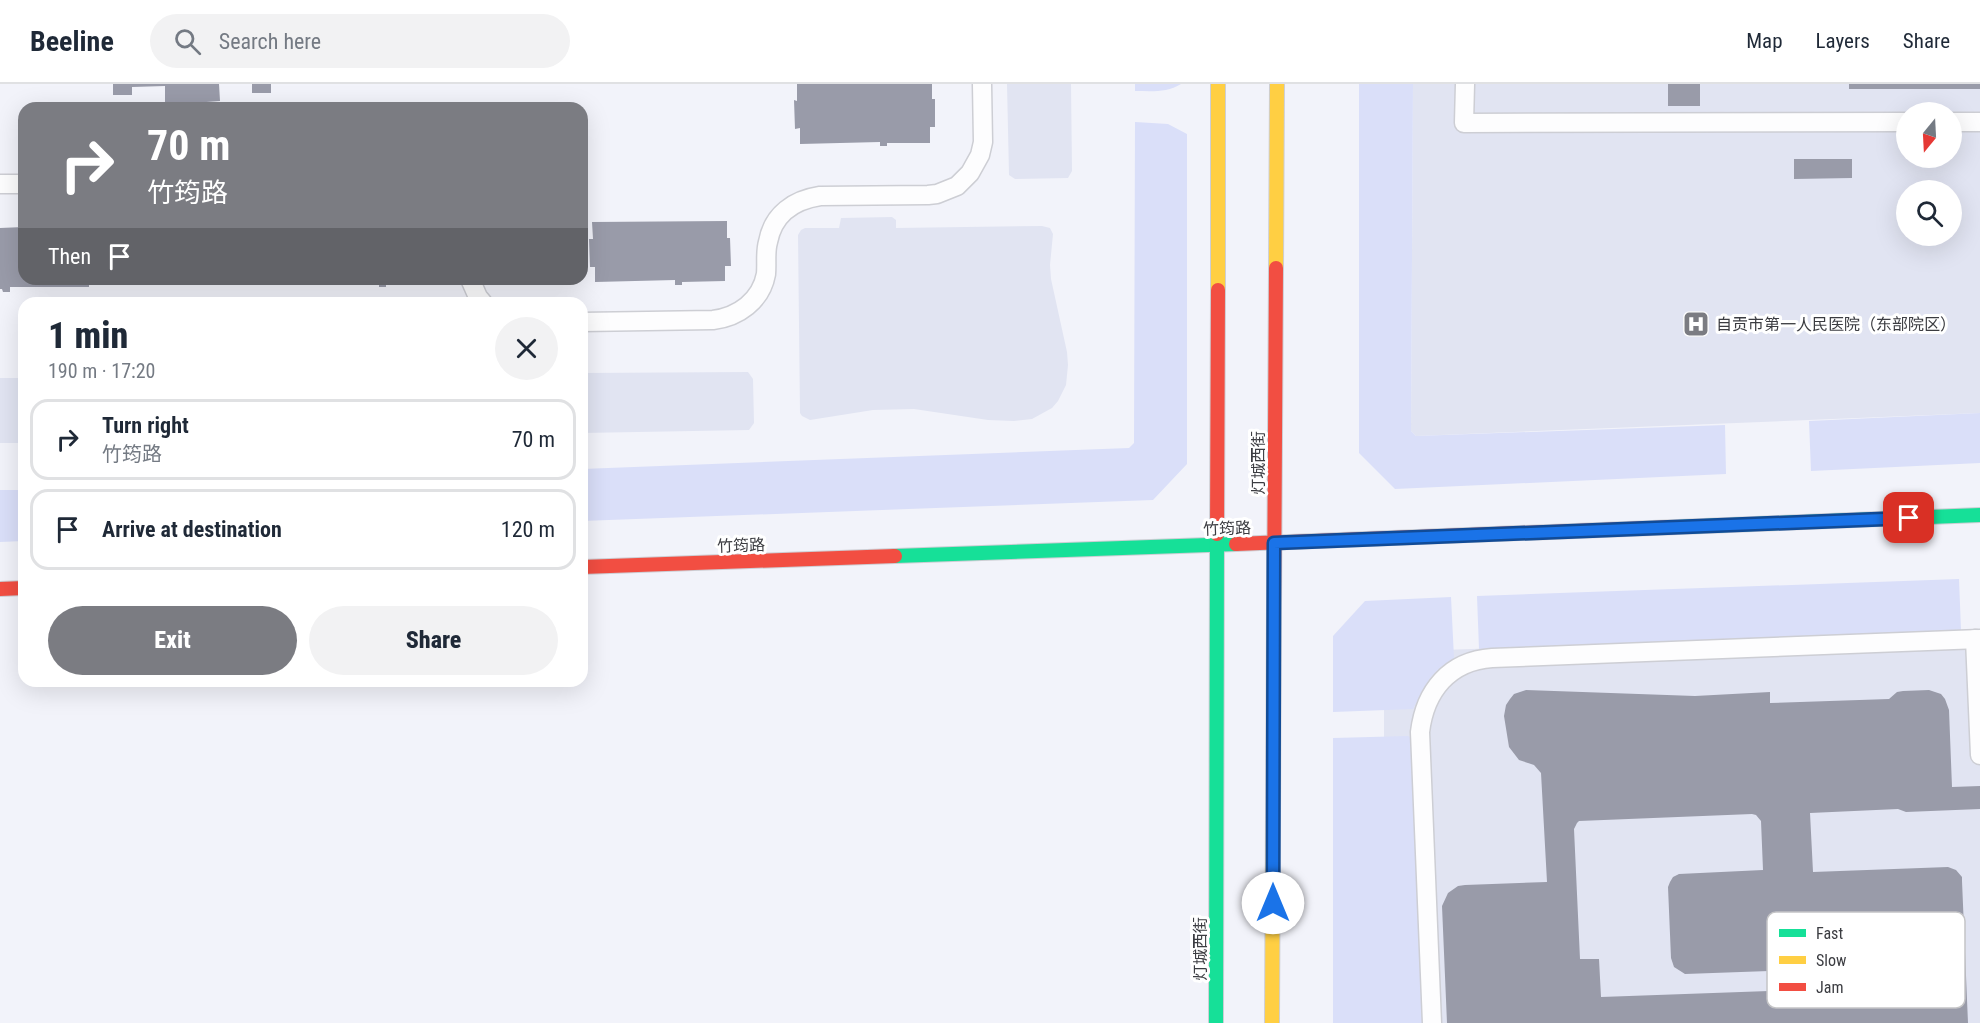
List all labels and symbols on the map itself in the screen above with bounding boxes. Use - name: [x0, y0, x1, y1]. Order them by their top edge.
- north arrow: [1896, 102, 1962, 168]
- hospital icon: 自贡市第一人民医院（东部院区）: [1681, 309, 1711, 339]
- place label: 自贡市第一人民医院（东部院区）: [1716, 315, 1956, 334]
- street label: 灯城西街: [1249, 431, 1268, 495]
- pin: [1883, 492, 1934, 543]
- street label: 竹筠路: [1203, 518, 1251, 539]
- street label: 竹筠路: [717, 535, 765, 556]
- position arrow: [1241, 871, 1305, 935]
- legend: [1767, 912, 1965, 1008]
- street label: 灯城西街: [1191, 917, 1210, 981]
- text: Fast: [1816, 924, 1843, 943]
- text: Slow: [1816, 951, 1846, 970]
- text: Jam: [1816, 978, 1843, 997]

